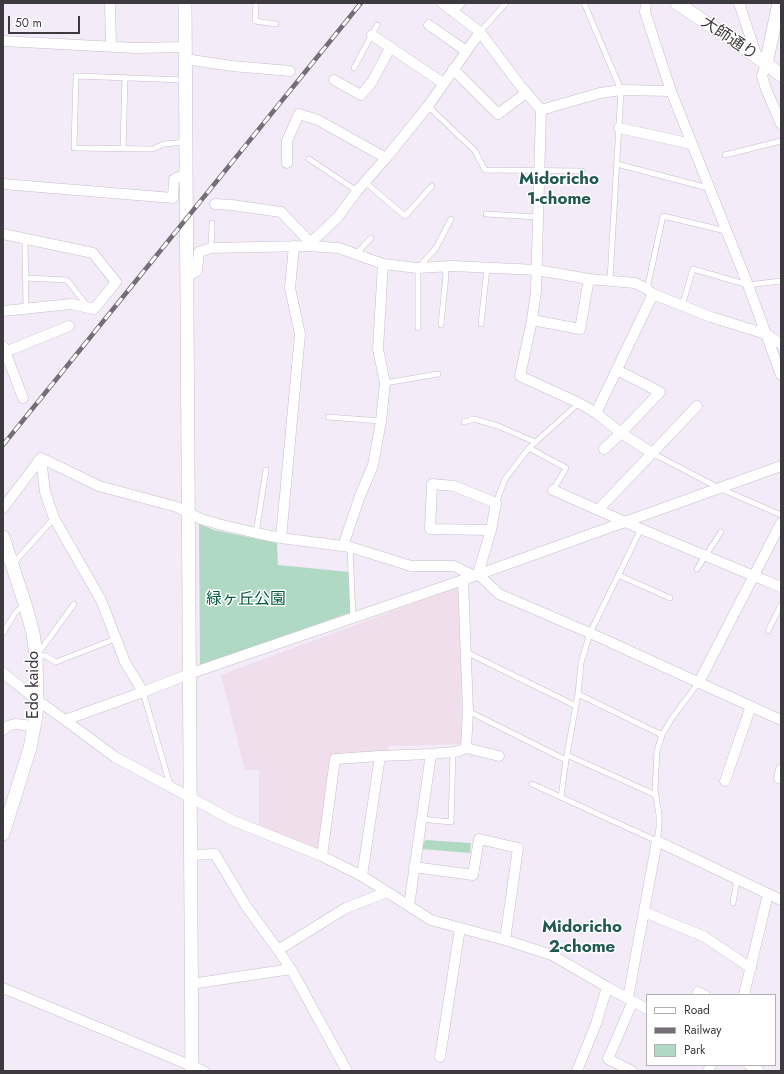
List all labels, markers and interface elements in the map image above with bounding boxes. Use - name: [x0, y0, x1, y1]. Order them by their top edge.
- scale bar: [10, 8, 82, 34]
- street label: 大師通り: [697, 13, 761, 65]
- text: 50 m: [15, 14, 42, 32]
- district label: Midoricho 1-chome: [519, 170, 599, 210]
- park label: 緑ヶ丘公園: [206, 590, 286, 610]
- street label: Edo kaido: [24, 651, 44, 719]
- district label: Midoricho 2-chome: [542, 918, 622, 958]
- legend: [646, 994, 776, 1066]
- text: Road: [684, 1001, 710, 1019]
- text: Railway: [684, 1021, 722, 1039]
- text: Park: [684, 1041, 705, 1059]

